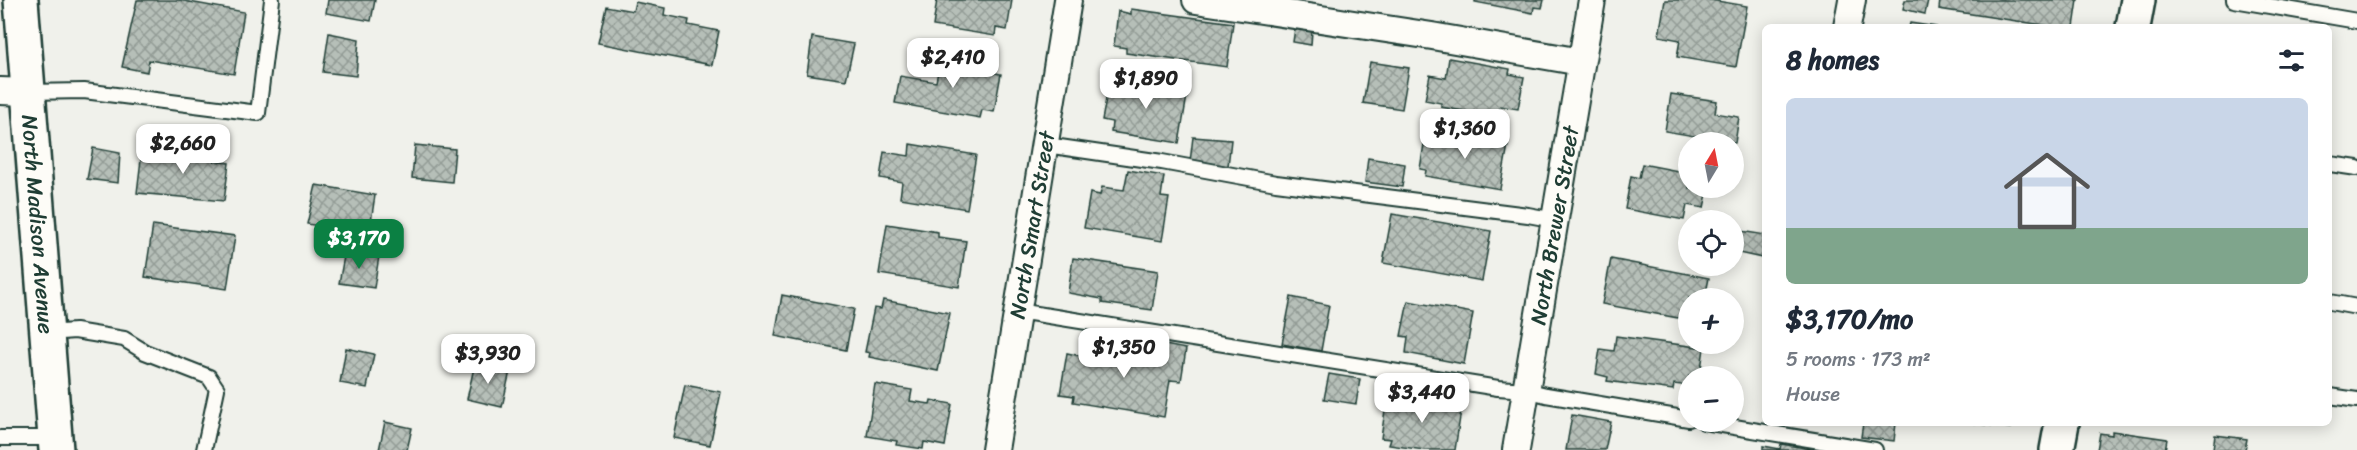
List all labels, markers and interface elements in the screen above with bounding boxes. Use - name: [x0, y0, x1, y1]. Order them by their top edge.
- text: 8 homes: [1786, 37, 1879, 83]
- pin: $2,410: [904, 38, 1002, 89]
- text: $2,410: [921, 40, 985, 75]
- icon: filters: [2275, 44, 2308, 77]
- pin: $1,890: [1097, 59, 1195, 110]
- text: $1,890: [1114, 61, 1178, 96]
- pin: $1,360: [1416, 109, 1514, 160]
- text: $1,360: [1434, 111, 1496, 146]
- street label: North Madison Avenue: [10, 113, 66, 335]
- street label: North Brewer Street: [1518, 122, 1590, 328]
- pin: $2,660: [134, 124, 232, 175]
- text: $2,660: [150, 126, 216, 161]
- street label: North Smart Street: [997, 127, 1066, 322]
- north arrow: [1678, 132, 1744, 198]
- map controls: [1678, 132, 1744, 432]
- icon: home: [1993, 137, 2101, 245]
- button: locate: [1678, 210, 1744, 276]
- pin: $3,170: [310, 219, 408, 270]
- text: $3,170: [328, 221, 390, 256]
- button: +: [1678, 288, 1744, 354]
- text: $3,170/mo: [1786, 296, 1913, 342]
- pin: $1,350: [1075, 328, 1173, 379]
- text: $1,350: [1092, 330, 1156, 365]
- pin: $3,930: [439, 334, 537, 385]
- text: $3,930: [455, 336, 521, 371]
- text: 5 rooms · 173 m²: [1786, 342, 1931, 377]
- button: −: [1678, 366, 1744, 432]
- pin: $3,440: [1373, 373, 1471, 424]
- text: $3,440: [1388, 375, 1456, 410]
- text: House: [1786, 377, 1840, 412]

